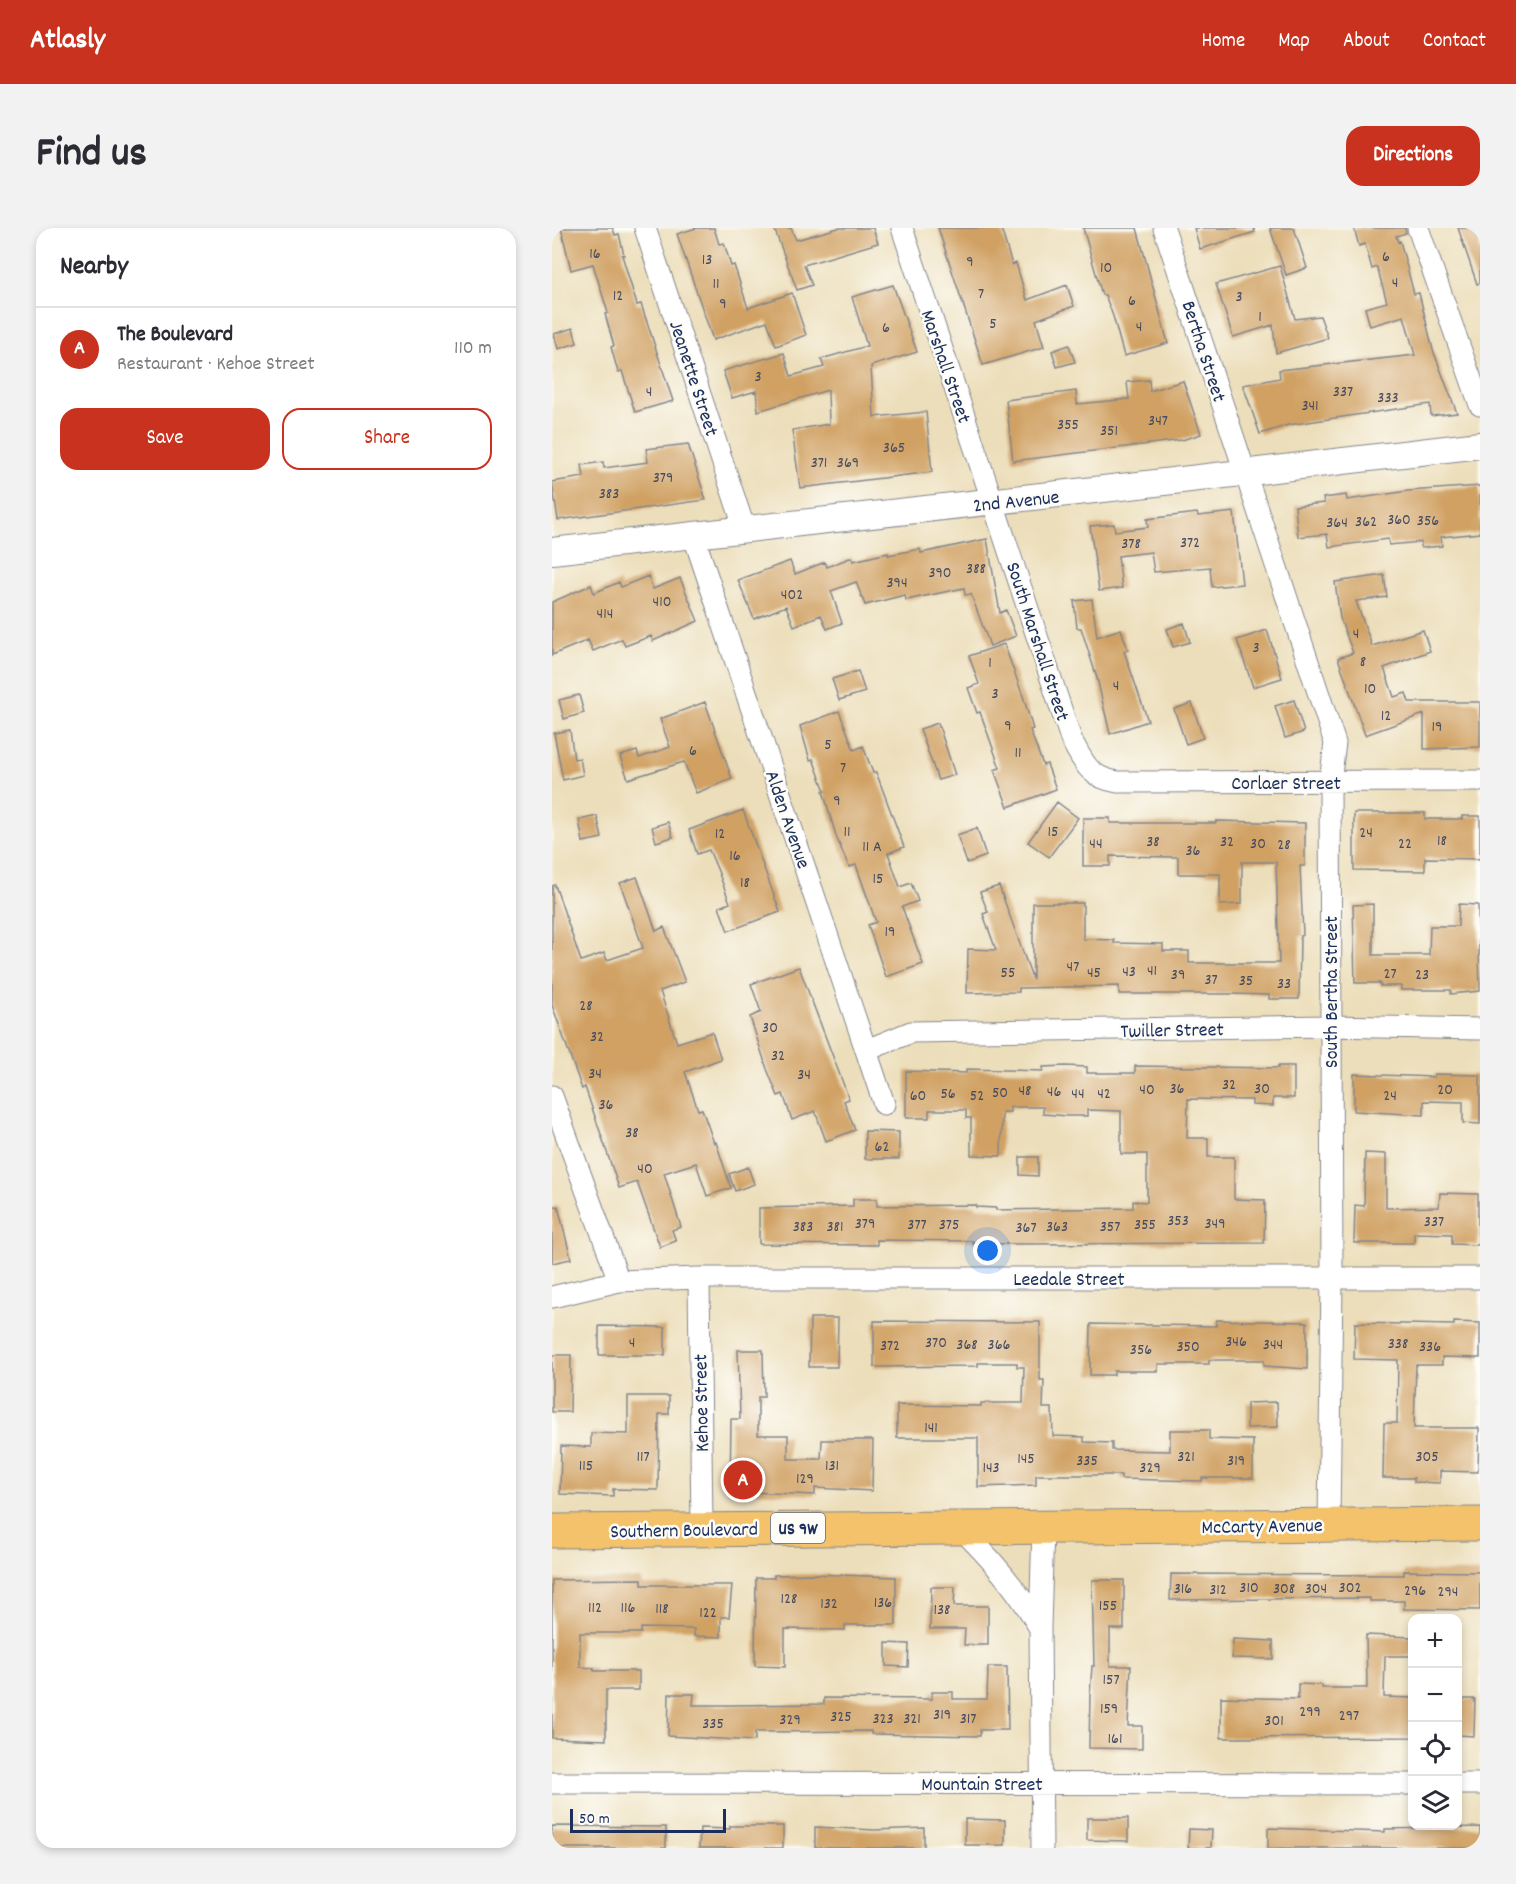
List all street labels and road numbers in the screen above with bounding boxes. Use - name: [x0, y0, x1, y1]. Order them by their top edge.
- street label: Bertha Street: [1173, 298, 1232, 406]
- street label: Marshall Street: [912, 307, 977, 427]
- street label: Jeanette Street: [660, 317, 724, 440]
- street label: 2nd Avenue: [972, 485, 1061, 521]
- street label: South Marshall Street: [997, 559, 1075, 725]
- street label: Alden Avenue: [756, 767, 816, 873]
- street label: Corlaer Street: [1231, 771, 1341, 799]
- street label: South Bertha Street: [1319, 916, 1347, 1068]
- street label: Twiller Street: [1120, 1017, 1224, 1047]
- street label: Leedale Street: [1013, 1267, 1125, 1295]
- street label: Kehoe Street: [688, 1354, 718, 1452]
- road number: US 9W: [771, 1513, 825, 1543]
- street label: McCarty Avenue: [1201, 1513, 1323, 1543]
- street label: Southern Boulevard: [610, 1517, 758, 1547]
- street label: Mountain Street: [921, 1772, 1043, 1800]

